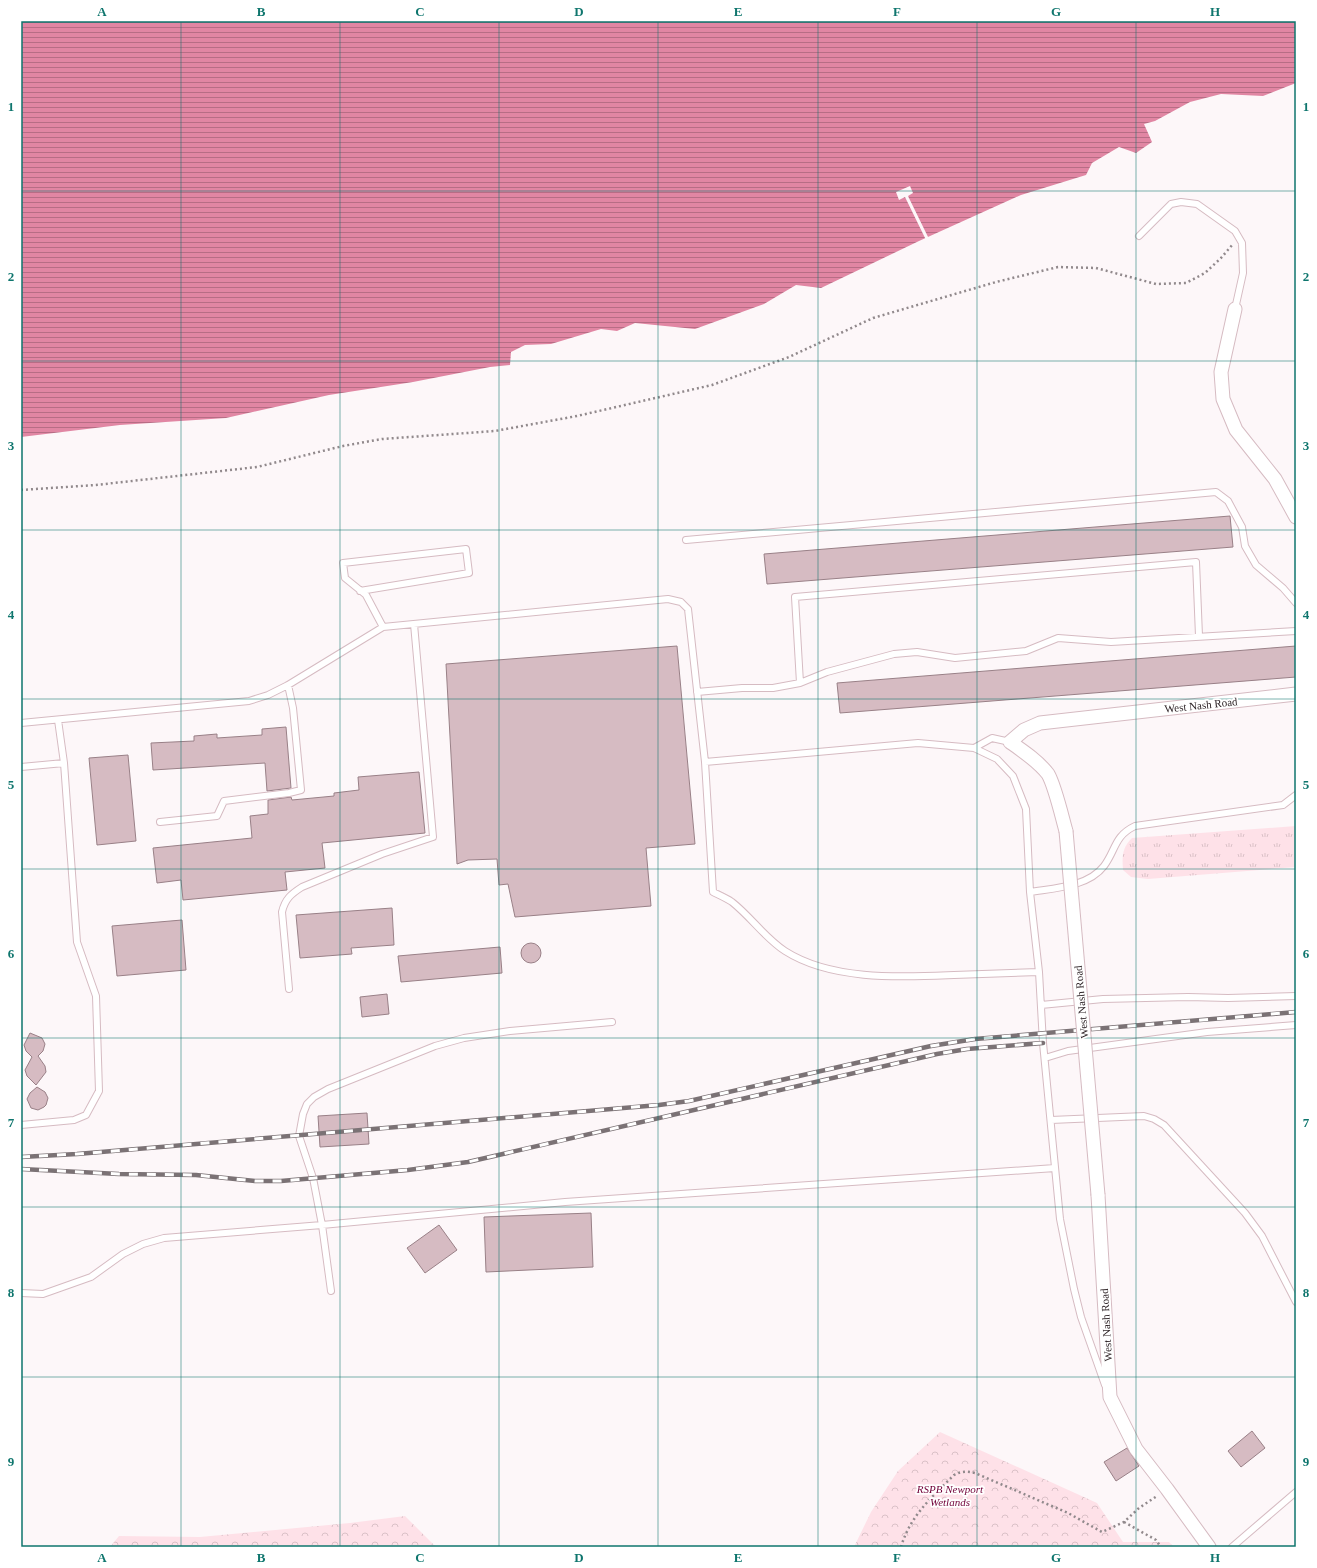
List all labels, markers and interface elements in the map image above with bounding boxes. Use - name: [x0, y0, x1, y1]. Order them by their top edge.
- text: A: [97, 4, 107, 19]
- text: B: [257, 4, 266, 19]
- text: C: [415, 4, 425, 19]
- text: D: [574, 4, 584, 19]
- text: E: [734, 4, 742, 19]
- text: F: [893, 4, 901, 19]
- text: G: [1051, 4, 1061, 19]
- text: H: [1210, 4, 1220, 19]
- text: 1: [8, 99, 14, 114]
- text: 1: [1303, 99, 1309, 114]
- text: 2: [8, 269, 14, 284]
- text: 2: [1303, 269, 1309, 284]
- text: 3: [8, 438, 15, 453]
- text: 3: [1303, 438, 1310, 453]
- text: 4: [8, 607, 15, 622]
- text: 4: [1303, 607, 1310, 622]
- street label: West Nash Road: [1164, 695, 1238, 715]
- text: 5: [8, 777, 15, 792]
- text: 5: [1303, 777, 1310, 792]
- text: 6: [8, 946, 15, 961]
- text: 6: [1303, 946, 1310, 961]
- street label: West Nash Road: [1072, 965, 1090, 1039]
- text: 7: [8, 1115, 15, 1130]
- text: 7: [1303, 1115, 1310, 1130]
- text: 8: [8, 1285, 15, 1300]
- text: 8: [1303, 1285, 1310, 1300]
- street label: West Nash Road: [1098, 1288, 1114, 1362]
- text: 9: [8, 1454, 15, 1469]
- text: 9: [1303, 1454, 1310, 1469]
- park label: RSPB Newport Wetlands: [916, 1483, 984, 1508]
- text: A: [97, 1550, 107, 1565]
- text: B: [257, 1550, 266, 1565]
- text: C: [415, 1550, 425, 1565]
- text: D: [574, 1550, 584, 1565]
- text: E: [734, 1550, 742, 1565]
- text: F: [893, 1550, 901, 1565]
- text: G: [1051, 1550, 1061, 1565]
- text: H: [1210, 1550, 1220, 1565]

